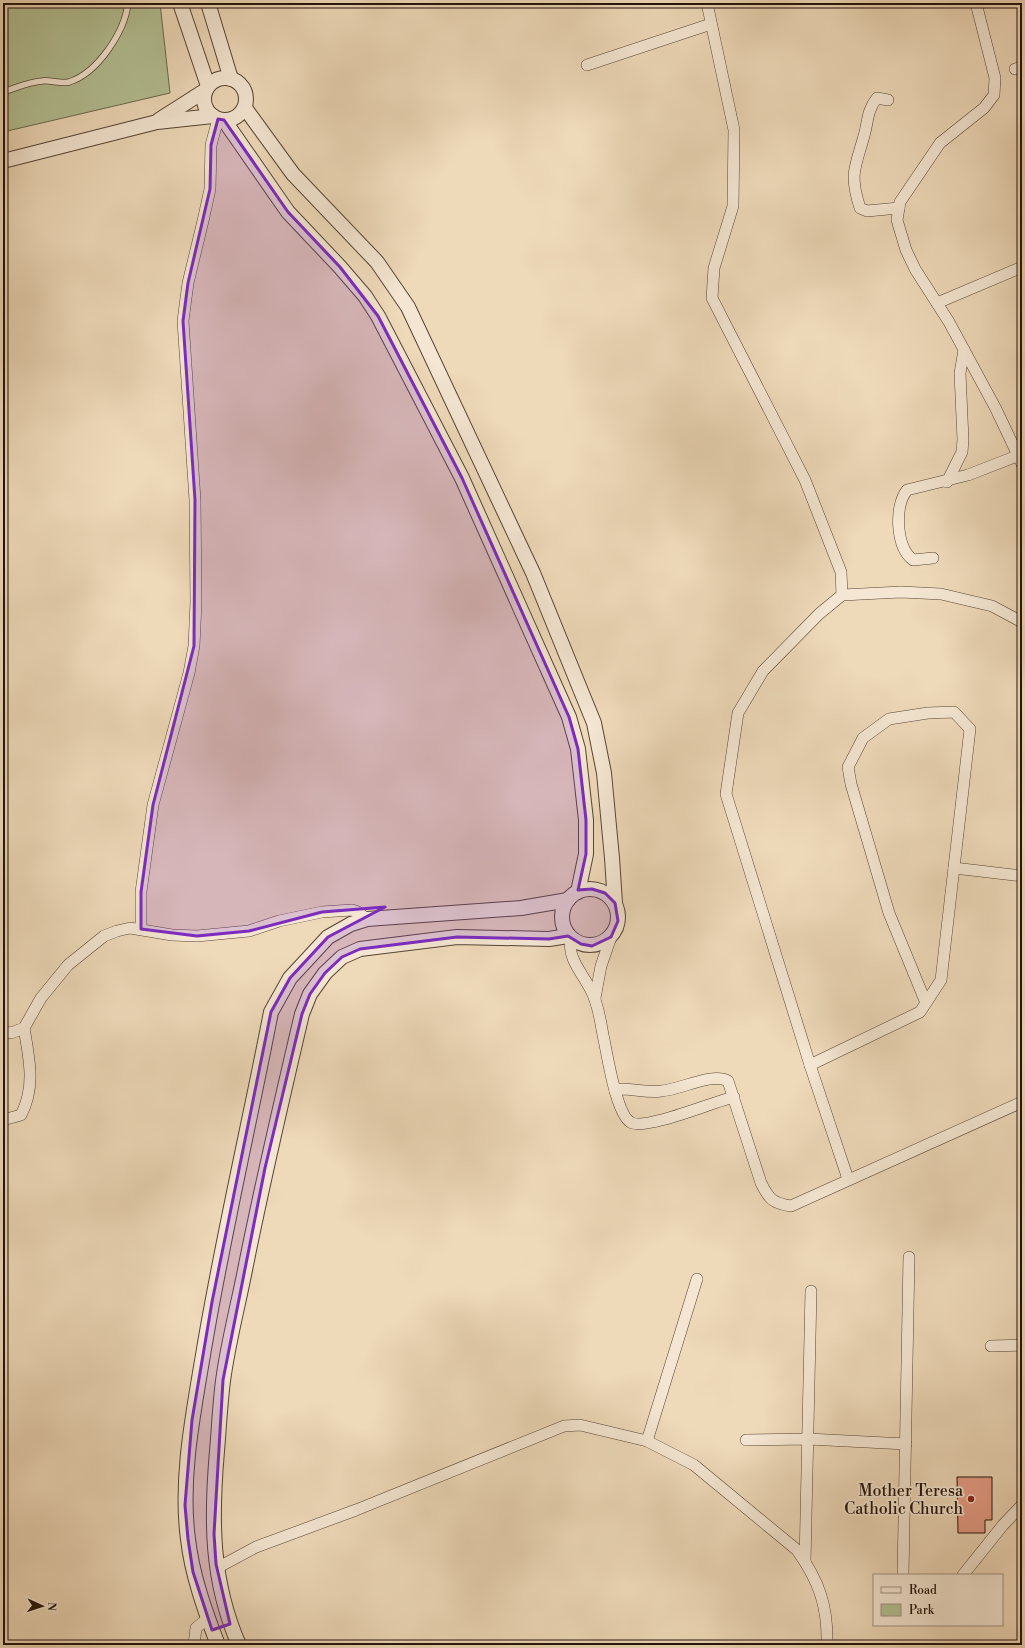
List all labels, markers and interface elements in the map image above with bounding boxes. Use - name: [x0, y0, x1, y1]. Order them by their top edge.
- place label: Mother Teresa Catholic Church: [844, 1481, 964, 1519]
- marker: Mother Teresa Catholic Church: [966, 1494, 976, 1504]
- legend: [873, 1574, 1003, 1626]
- text: Road: [909, 1583, 937, 1598]
- north arrow: [22, 1586, 62, 1626]
- text: N: [44, 1602, 58, 1611]
- text: Park: [909, 1603, 935, 1618]

